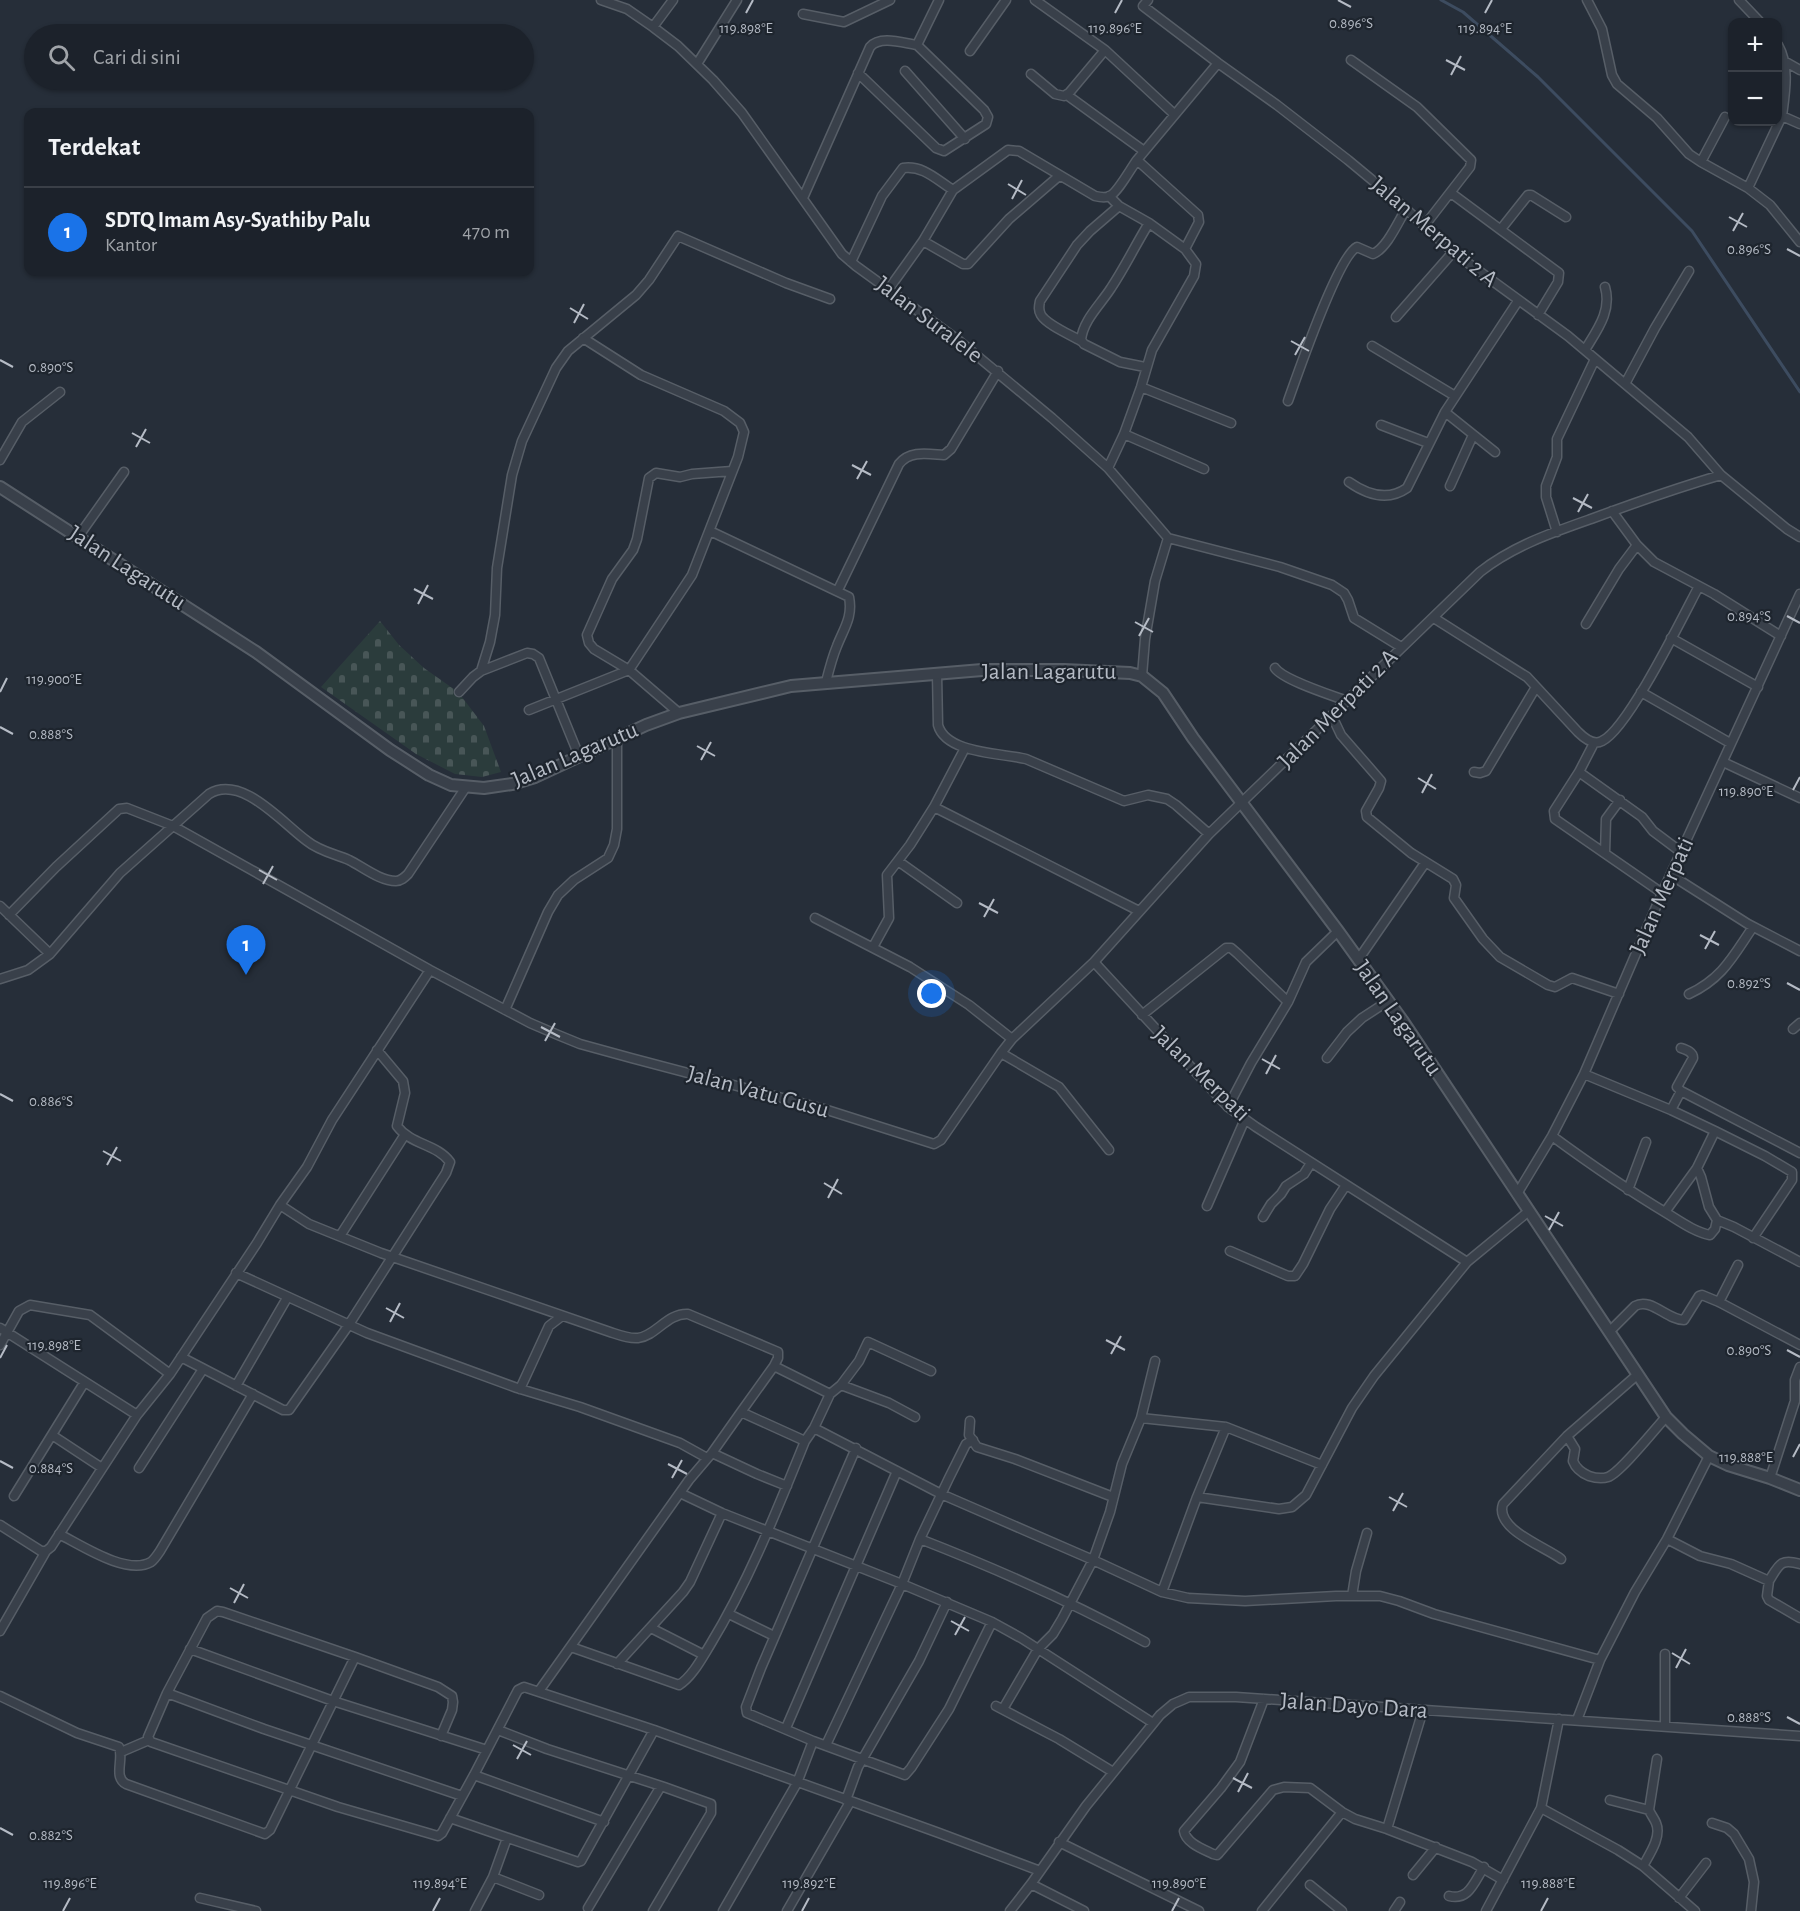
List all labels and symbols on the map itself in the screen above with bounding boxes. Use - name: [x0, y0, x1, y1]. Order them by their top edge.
- text: 0.896°S: [1329, 16, 1373, 31]
- text: 119.898°E: [719, 21, 773, 36]
- text: 119.896°E: [1088, 21, 1142, 36]
- text: 119.894°E: [1458, 21, 1512, 36]
- street label: Jalan Merpati 2 A: [1366, 172, 1502, 292]
- text: 0.896°S: [1727, 242, 1771, 257]
- street label: Jalan Suralele: [871, 272, 987, 368]
- text: 0.890°S: [29, 360, 73, 375]
- street label: Jalan Lagarutu: [64, 521, 190, 615]
- text: 0.894°S: [1727, 609, 1771, 624]
- street label: Jalan Merpati 2 A: [1274, 645, 1402, 773]
- street label: Jalan Lagarutu: [982, 660, 1116, 684]
- text: 119.900°E: [26, 672, 82, 687]
- street label: Jalan Lagarutu: [508, 718, 642, 792]
- text: 0.888°S: [29, 727, 73, 742]
- text: 119.890°E: [1719, 784, 1773, 799]
- street label: Jalan Merpati: [1626, 834, 1698, 958]
- pin: 1: [226, 926, 266, 975]
- street label: Jalan Lagarutu: [1350, 956, 1446, 1080]
- text: 0.892°S: [1727, 976, 1771, 991]
- your location: [917, 979, 946, 1008]
- street label: Jalan Merpati: [1148, 1022, 1254, 1126]
- street label: Jalan Vatu Gusu: [685, 1062, 831, 1122]
- text: 0.886°S: [29, 1094, 73, 1109]
- text: 119.898°E: [27, 1338, 81, 1353]
- text: 0.890°S: [1727, 1343, 1771, 1358]
- text: 119.888°E: [1719, 1450, 1773, 1465]
- text: 0.884°S: [29, 1461, 73, 1476]
- street label: Jalan Dayo Dara: [1279, 1689, 1429, 1723]
- text: 0.888°S: [1727, 1710, 1771, 1725]
- text: 0.882°S: [29, 1828, 73, 1843]
- text: 119.896°E: [43, 1876, 97, 1891]
- text: 119.894°E: [413, 1876, 467, 1891]
- text: 119.892°E: [782, 1876, 836, 1891]
- text: 119.890°E: [1152, 1876, 1206, 1891]
- text: 119.888°E: [1521, 1876, 1575, 1891]

